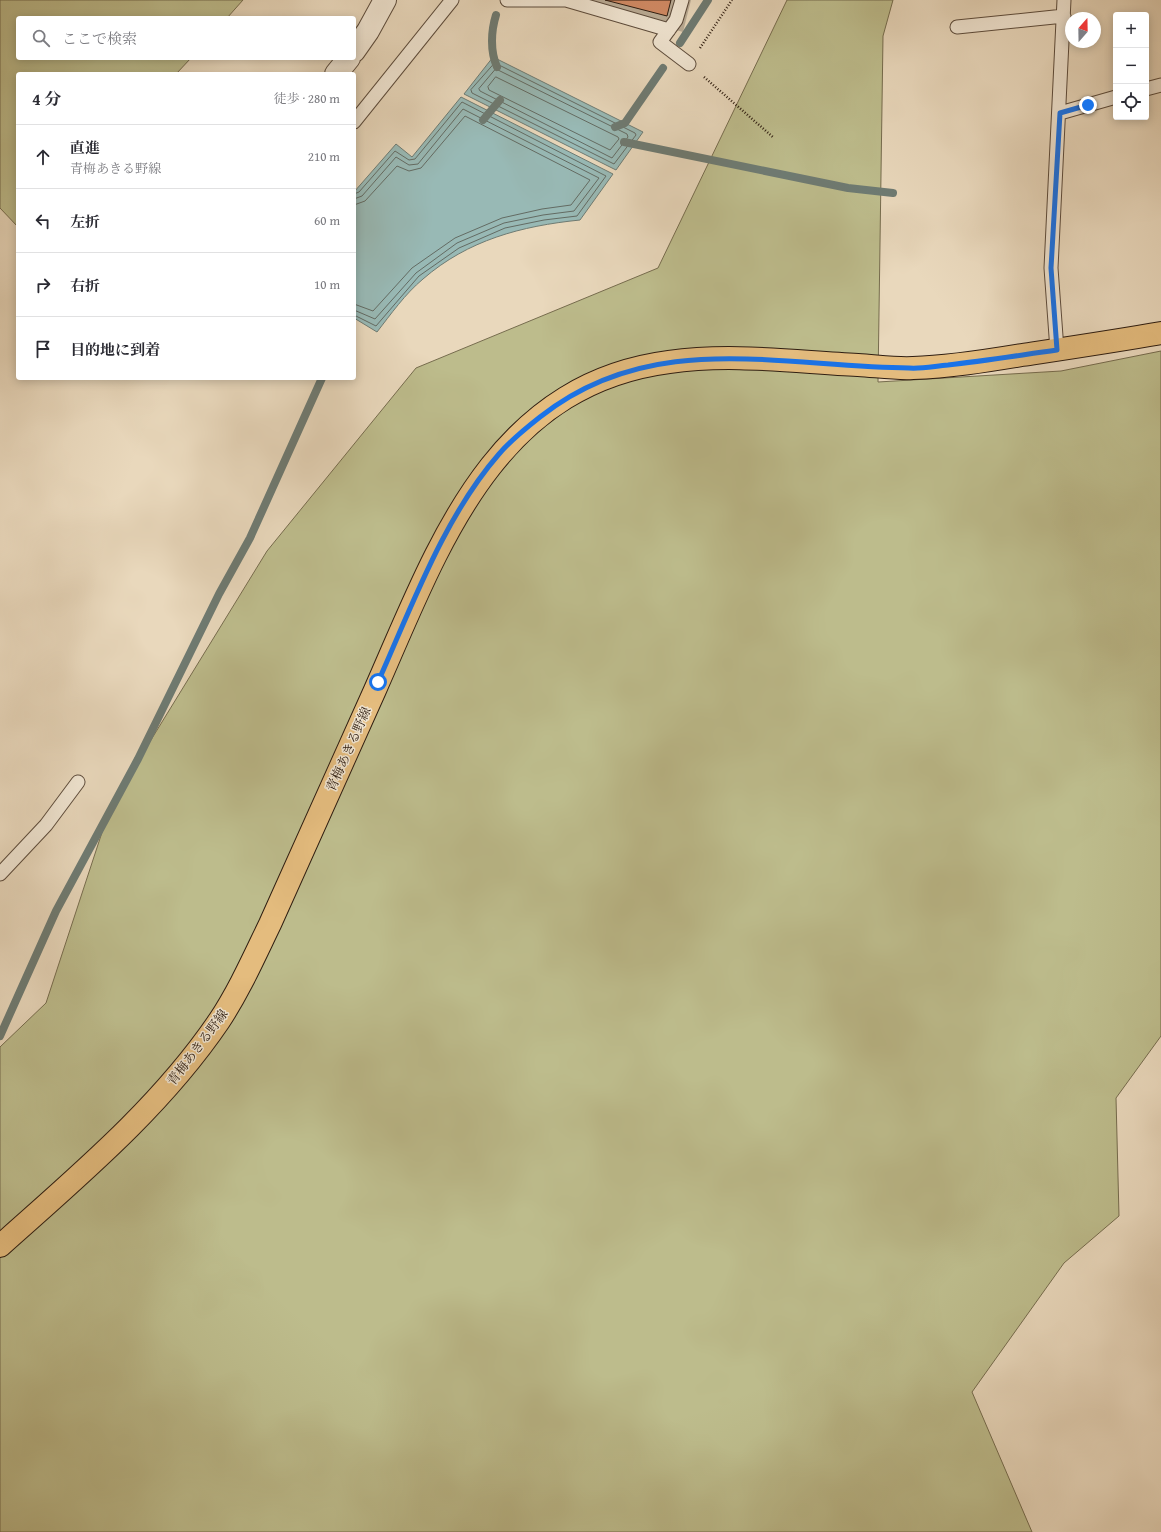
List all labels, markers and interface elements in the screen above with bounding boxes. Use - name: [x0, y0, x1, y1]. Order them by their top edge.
- north arrow: [1065, 12, 1101, 48]
- map controls: [1113, 12, 1149, 120]
- button: +: [1113, 12, 1149, 48]
- search box: [16, 16, 356, 60]
- icon: search: [30, 27, 52, 49]
- text: ここで検索: [62, 28, 137, 49]
- button: −: [1113, 48, 1149, 84]
- button: locate: [1113, 84, 1149, 120]
- text: 4 分: [32, 86, 62, 111]
- text: 徒歩 · 280 m: [274, 89, 340, 108]
- route end: [1079, 96, 1097, 114]
- text: 直進: [70, 137, 100, 158]
- icon: ahead: [32, 146, 54, 168]
- text: 210 m: [308, 147, 340, 166]
- text: 青梅あきる野線: [70, 159, 161, 178]
- icon: left: [32, 210, 54, 232]
- text: 左折: [70, 211, 100, 232]
- text: 60 m: [314, 211, 340, 230]
- icon: right: [32, 274, 54, 296]
- text: 右折: [70, 275, 100, 296]
- text: 10 m: [314, 275, 340, 294]
- icon: arrive: [32, 338, 54, 360]
- text: 目的地に到着: [70, 339, 160, 360]
- route start: [369, 673, 387, 691]
- street label: 青梅あきる野線: [321, 704, 376, 795]
- street label: 青梅あきる野線: [162, 1005, 232, 1089]

